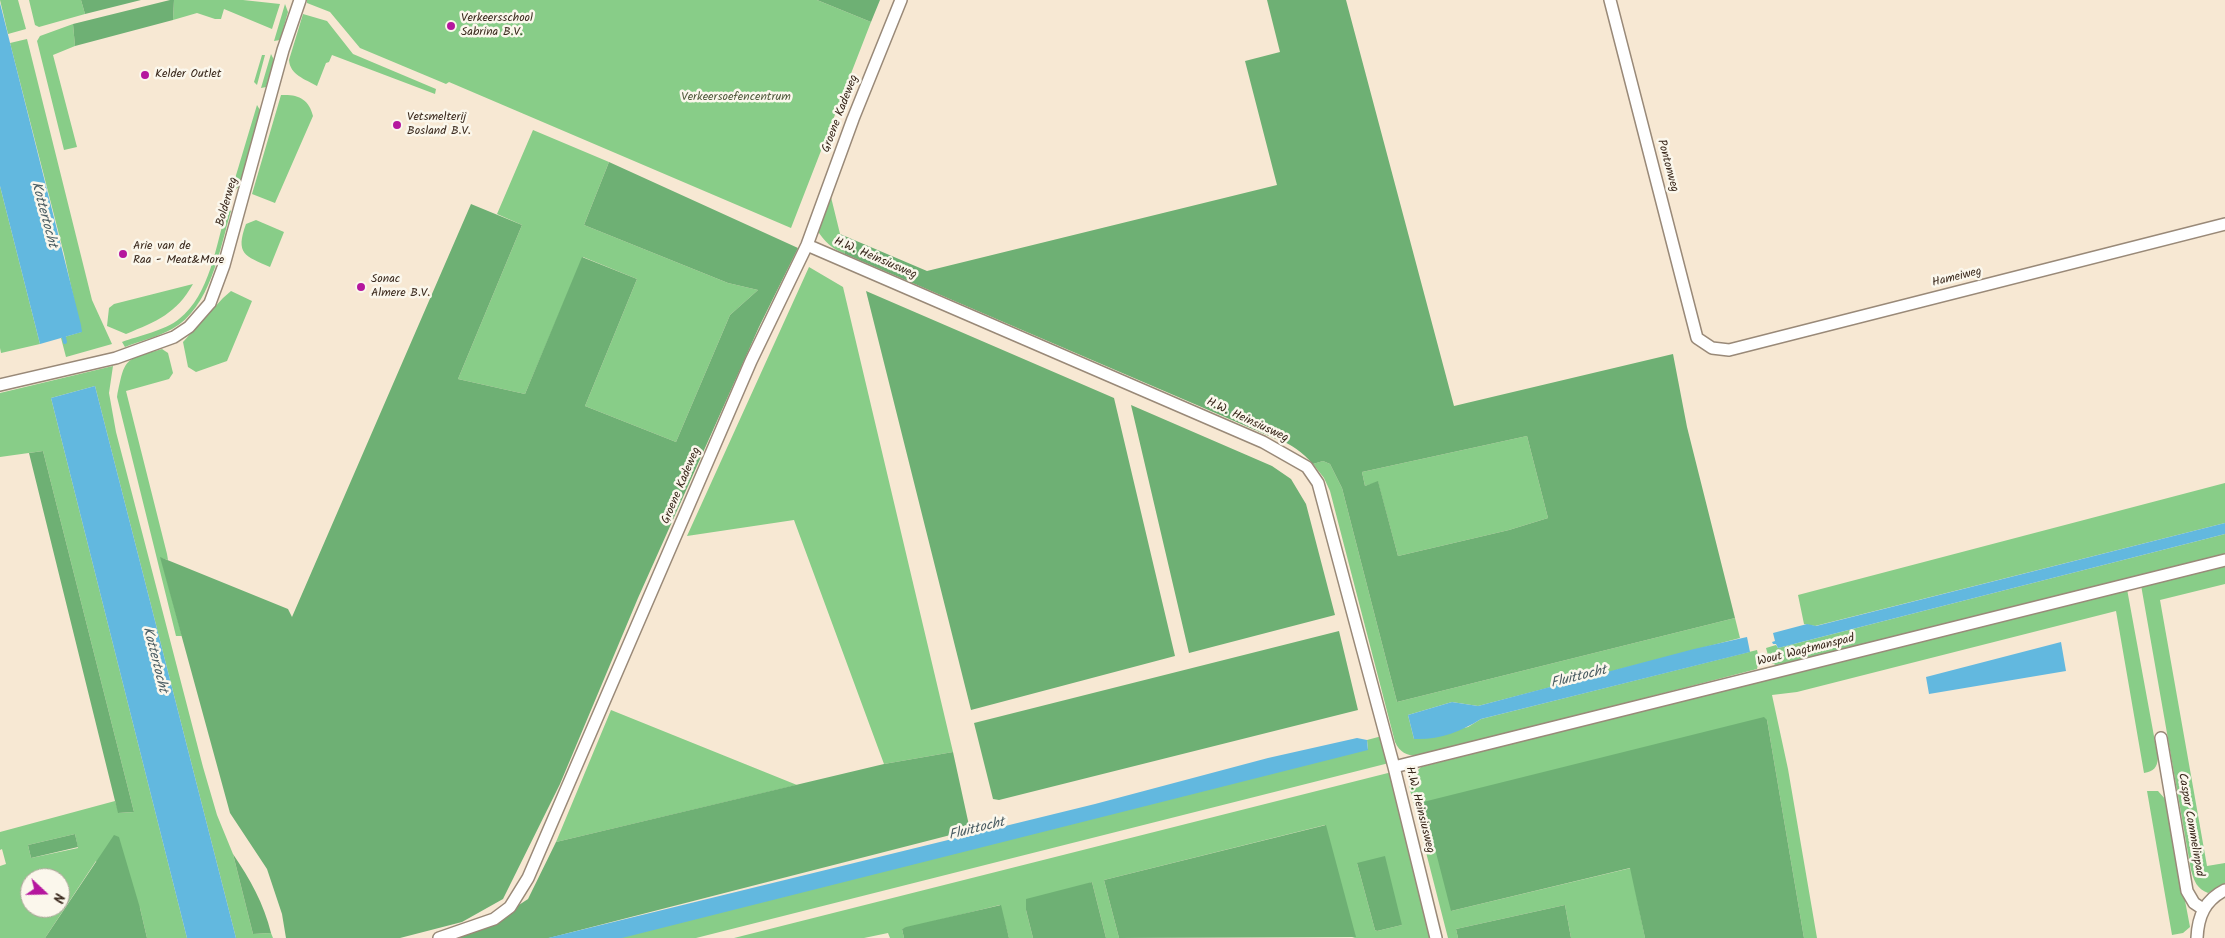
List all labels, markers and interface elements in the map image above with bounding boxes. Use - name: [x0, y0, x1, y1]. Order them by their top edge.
- place label: Verkeersschool Sabrina B.V.: [461, 12, 533, 40]
- marker: Verkeersschool Sabrina B.V.: [445, 20, 457, 32]
- place label: Kelder Outlet: [155, 68, 221, 82]
- marker: Kelder Outlet: [139, 69, 151, 81]
- street label: Groene Kadeweg: [820, 73, 862, 155]
- park label: Verkeersoefencentrum: [681, 91, 791, 105]
- place label: Vetsmelterij Bosland B.V.: [407, 111, 471, 139]
- marker: Vetsmelterij Bosland B.V.: [391, 119, 403, 131]
- street label: Pontonweg: [1653, 138, 1681, 194]
- street label: Bolderweg: [214, 176, 242, 228]
- water label: Kottertocht: [26, 180, 60, 250]
- street label: H.W. Heinsiusweg: [831, 235, 919, 283]
- place label: Arie van de Raa - Meat&More: [133, 240, 224, 268]
- marker: Arie van de Raa - Meat&More: [117, 248, 129, 260]
- street label: Hameiweg: [1931, 265, 1983, 291]
- place label: Sonac Almere B.V.: [371, 273, 430, 301]
- marker: Sonac Almere B.V.: [355, 281, 367, 293]
- street label: H.W. Heinsiusweg: [1204, 396, 1290, 446]
- street label: Groene Kadeweg: [659, 445, 705, 527]
- water label: Kottertocht: [138, 625, 170, 695]
- street label: Wout Wagtmanspad: [1756, 632, 1856, 670]
- water label: Fluittocht: [1549, 663, 1609, 693]
- street label: H.W. Heinsiusweg: [1401, 765, 1437, 855]
- street label: Caspar Commelinpad: [2174, 772, 2206, 878]
- water label: Fluittocht: [947, 815, 1007, 845]
- north arrow: [20, 868, 70, 918]
- text: N: [46, 890, 70, 906]

